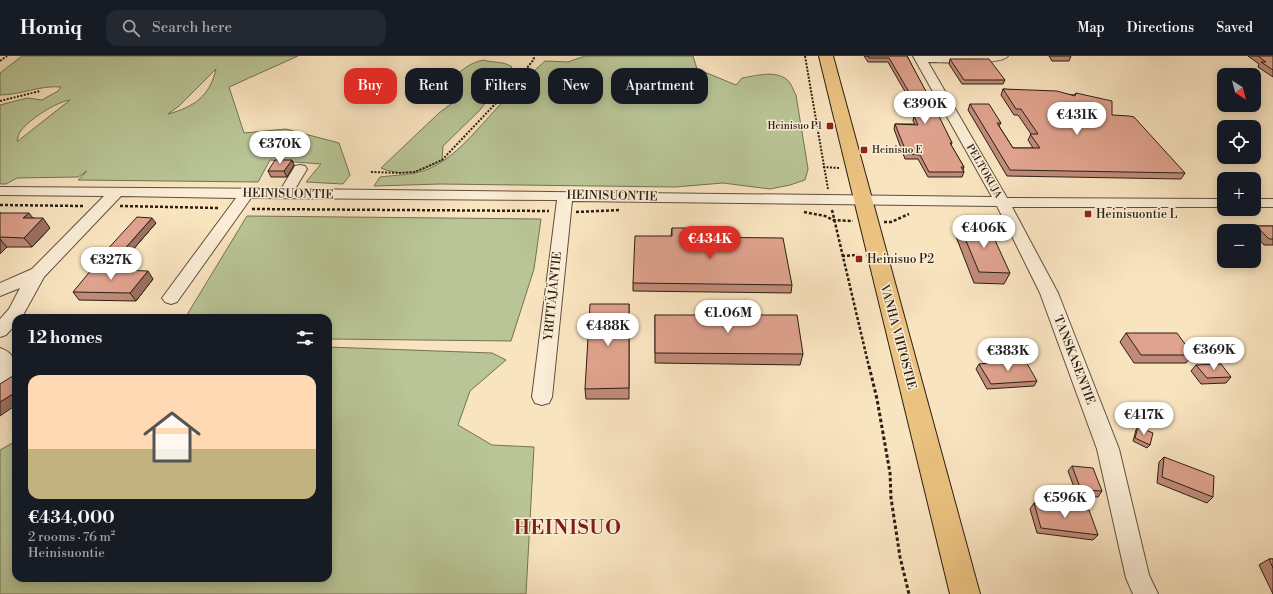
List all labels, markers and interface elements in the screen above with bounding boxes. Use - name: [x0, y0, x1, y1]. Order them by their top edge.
- search box: [106, 10, 386, 46]
- text: Homiq: [20, 16, 82, 40]
- icon: search: [120, 17, 142, 39]
- text: Search here: [152, 18, 232, 37]
- text: Map: [1077, 19, 1105, 37]
- text: Directions: [1127, 19, 1194, 37]
- text: Saved: [1216, 19, 1253, 37]
- chip: Buy: [344, 68, 397, 104]
- chip: Rent: [405, 68, 463, 104]
- chip: Filters: [471, 68, 540, 104]
- chip: New: [548, 68, 603, 104]
- chip: Apartment: [611, 68, 708, 104]
- north arrow: [1217, 68, 1261, 112]
- map controls: [1217, 68, 1261, 268]
- pin: €390K: [897, 91, 953, 125]
- text: €390K: [903, 96, 947, 112]
- pin: €431K: [1049, 102, 1105, 136]
- text: €431K: [1056, 107, 1098, 123]
- place label: Heinisuo P1: [767, 120, 823, 132]
- button: locate: [1217, 120, 1261, 164]
- marker: Heinisuo P1: [825, 121, 835, 131]
- pin: €370K: [252, 131, 308, 165]
- text: €370K: [258, 136, 302, 152]
- street label: PELTOKUJA: [964, 142, 1005, 201]
- place label: Heinisuo E: [872, 144, 922, 156]
- marker: Heinisuo E: [859, 145, 869, 155]
- button: +: [1217, 172, 1261, 216]
- street label: HEINISUONTIE: [242, 186, 334, 202]
- street label: HEINISUONTIE: [566, 188, 658, 204]
- place label: Heinisuontie L: [1096, 207, 1177, 222]
- marker: Heinisuontie L: [1083, 209, 1093, 219]
- pin: €406K: [956, 215, 1012, 249]
- text: €406K: [961, 220, 1007, 236]
- button: −: [1217, 224, 1261, 268]
- pin: €434K: [682, 226, 738, 260]
- text: €434K: [688, 231, 732, 247]
- pin: €327K: [83, 247, 139, 281]
- street label: YRITTÄJÄNTIE: [540, 251, 565, 342]
- text: €327K: [90, 252, 132, 268]
- place label: Heinisuo P2: [867, 252, 934, 267]
- marker: Heinisuo P2: [854, 254, 864, 264]
- street label: VANHA VIITOSTIE: [876, 282, 919, 391]
- pin: €1.06M: [695, 300, 761, 334]
- text: €1.06M: [704, 305, 752, 321]
- pin: €488K: [580, 313, 636, 347]
- street label: TANSKASENTIE: [1050, 313, 1098, 407]
- text: €488K: [586, 318, 630, 334]
- text: 12 homes: [28, 327, 102, 349]
- icon: filters: [294, 327, 316, 349]
- pin: €369K: [1186, 337, 1242, 371]
- pin: €383K: [980, 338, 1036, 372]
- text: €369K: [1192, 342, 1236, 358]
- text: €383K: [987, 343, 1029, 359]
- icon: home: [136, 401, 208, 473]
- pin: €417K: [1116, 402, 1172, 436]
- text: €417K: [1124, 407, 1164, 423]
- pin: €596K: [1037, 485, 1093, 519]
- text: €596K: [1043, 490, 1087, 506]
- text: €434,000: [28, 507, 115, 529]
- district label: HEINISUO: [514, 516, 622, 540]
- text: 2 rooms · 76 m²: [28, 529, 115, 545]
- text: Heinisuontie: [28, 545, 105, 561]

